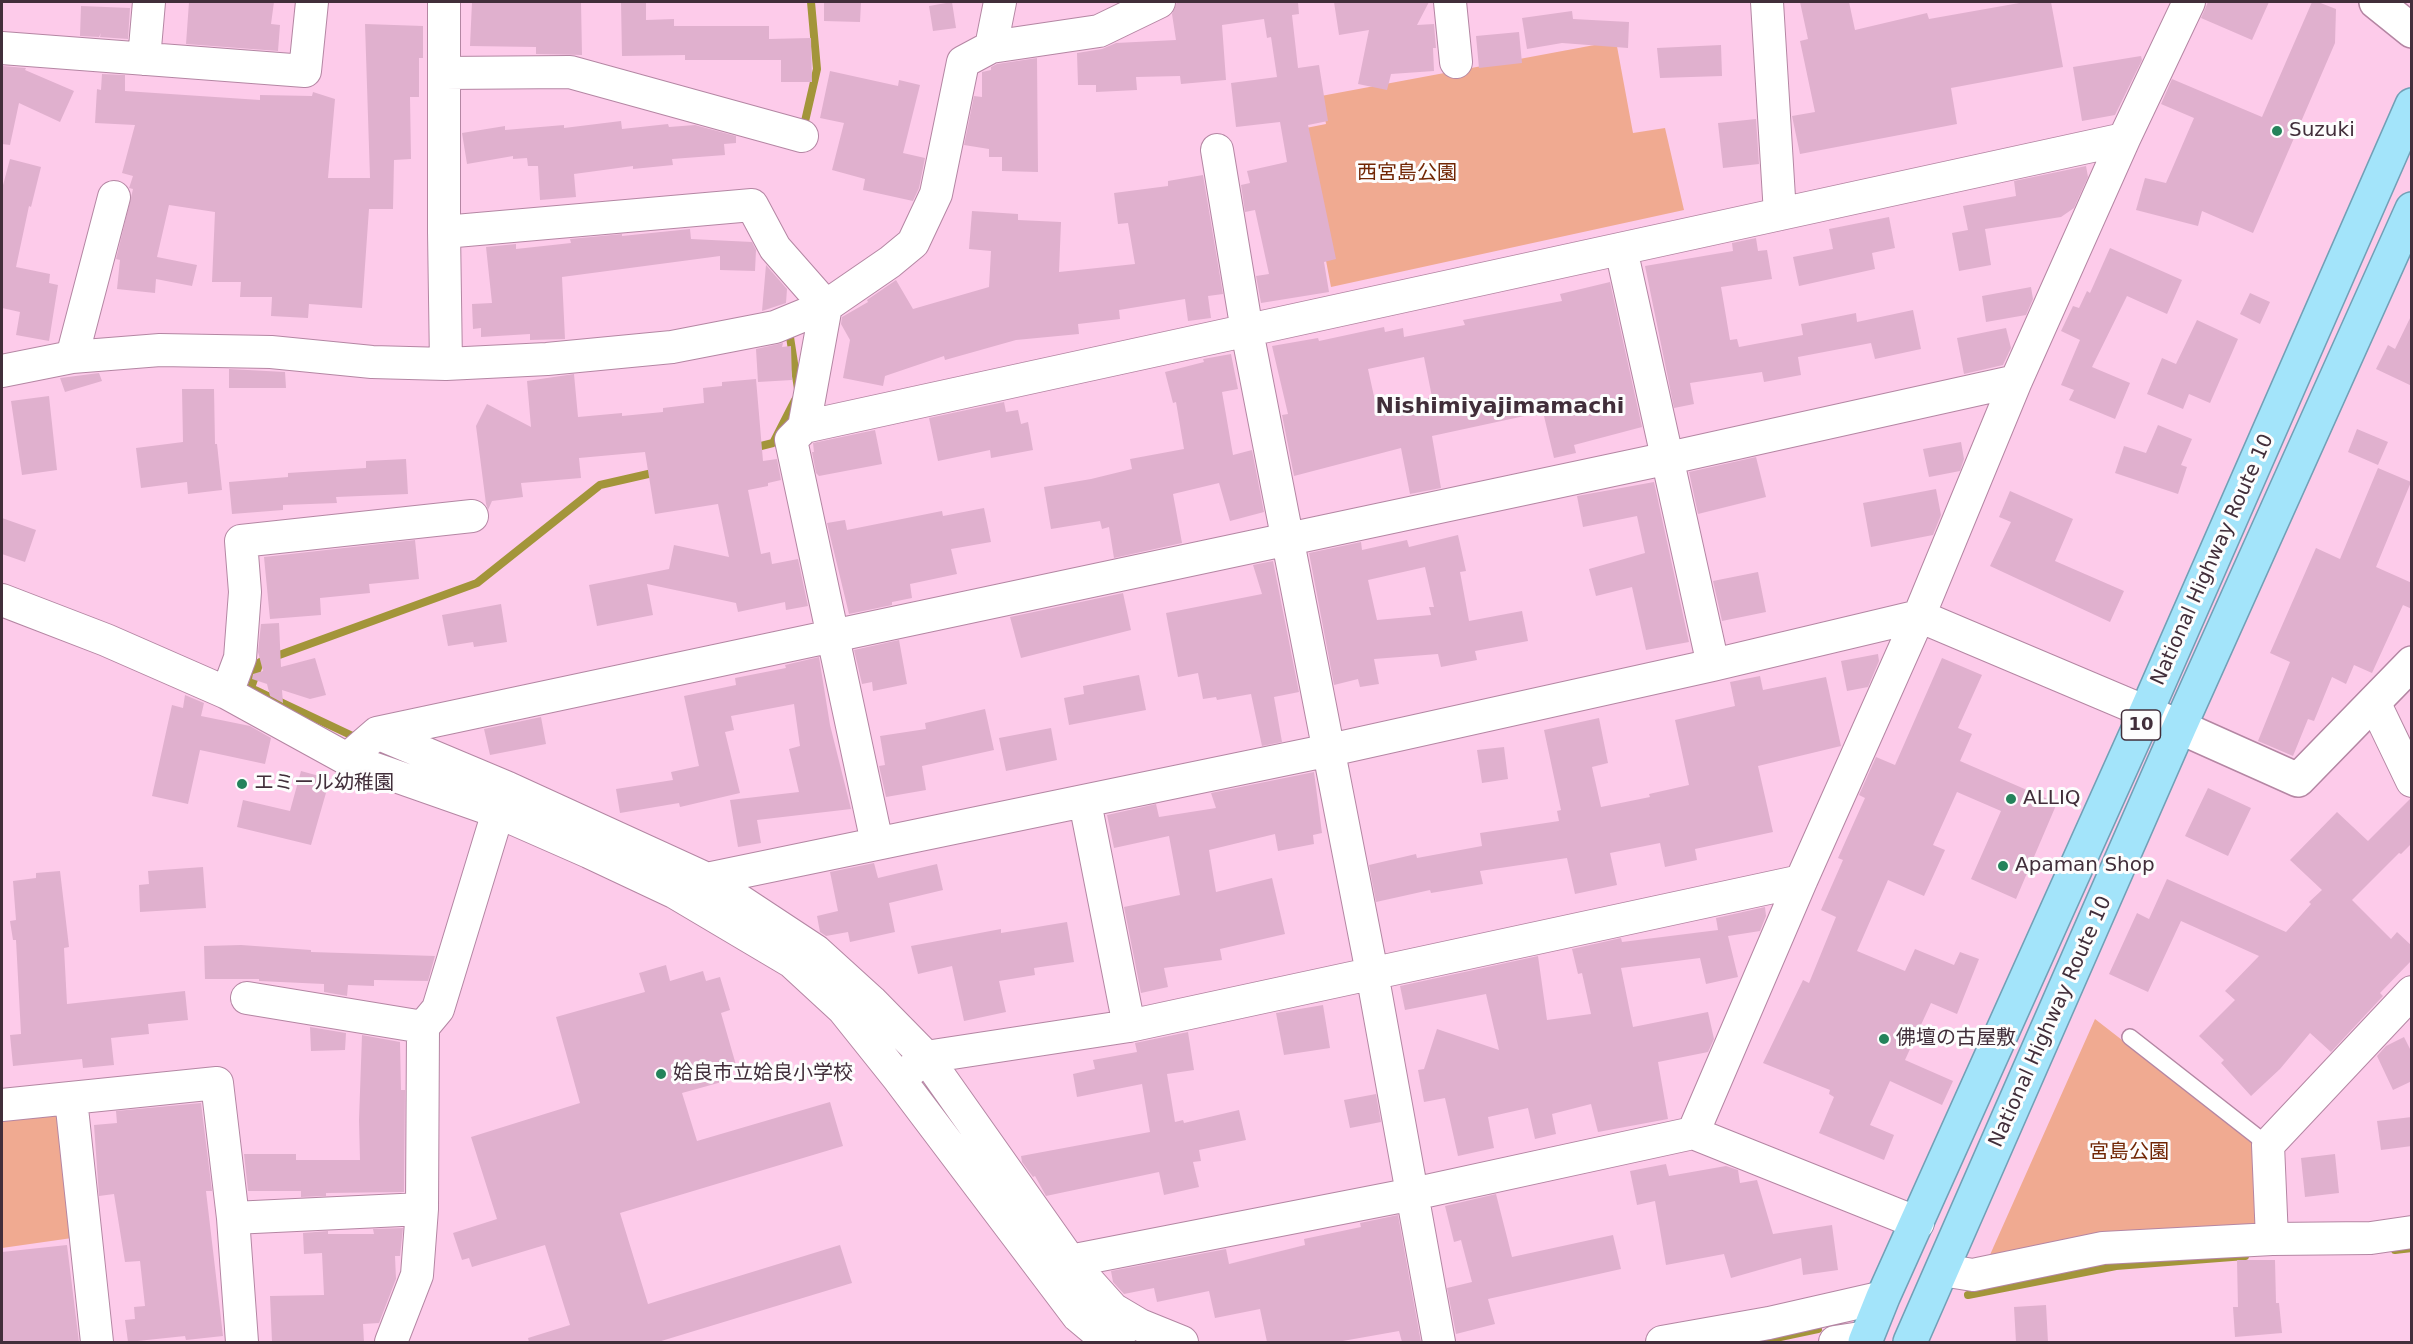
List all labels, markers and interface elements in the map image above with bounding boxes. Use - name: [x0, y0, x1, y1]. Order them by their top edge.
- place label: Suzuki: [2289, 119, 2355, 143]
- marker: Suzuki: [2270, 124, 2284, 138]
- park label: 西宮島公園: [1357, 162, 1457, 186]
- district label: Nishimiyajimamachi: [1376, 394, 1624, 420]
- street label: National Highway Route 10: [2147, 431, 2279, 689]
- road number: 10: [2122, 710, 2160, 740]
- place label: エミール幼稚園: [254, 772, 394, 796]
- marker: エミール幼稚園: [235, 777, 249, 791]
- place label: ALLIQ: [2023, 787, 2081, 811]
- marker: ALLIQ: [2004, 792, 2018, 806]
- place label: Apaman Shop: [2015, 854, 2155, 878]
- marker: Apaman Shop: [1996, 859, 2010, 873]
- street label: National Highway Route 10: [1985, 893, 2117, 1151]
- place label: 佛壇の古屋敷: [1896, 1027, 2016, 1051]
- marker: 佛壇の古屋敷: [1877, 1032, 1891, 1046]
- place label: 姶良市立姶良小学校: [673, 1062, 853, 1086]
- marker: 姶良市立姶良小学校: [654, 1067, 668, 1081]
- park label: 宮島公園: [2089, 1141, 2169, 1165]

